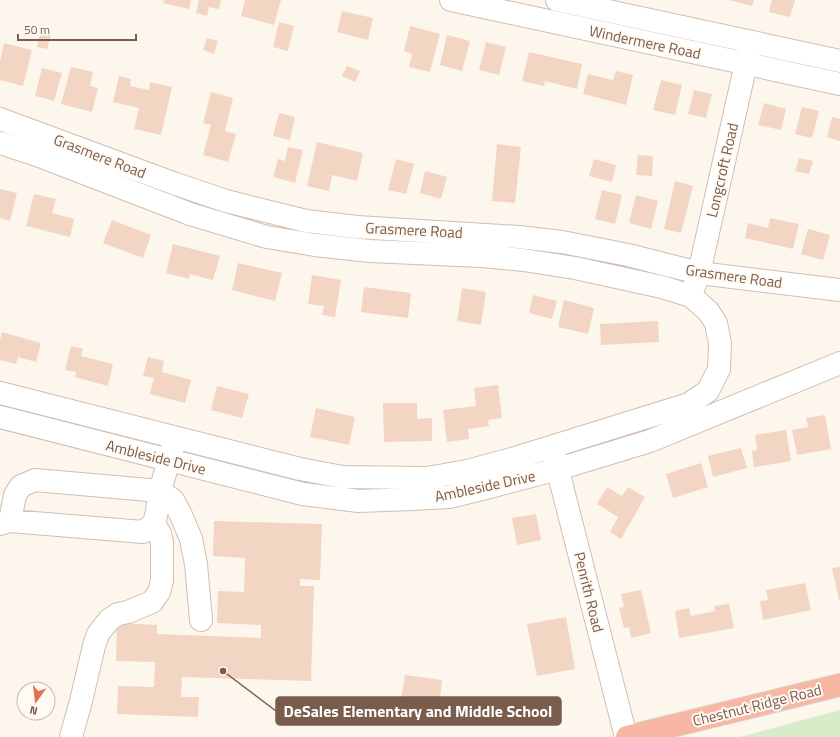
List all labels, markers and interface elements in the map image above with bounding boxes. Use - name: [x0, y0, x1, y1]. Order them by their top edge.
- scale bar: [18, 16, 136, 42]
- street label: Windermere Road: [587, 19, 703, 65]
- text: 50 m: [24, 20, 50, 39]
- street label: Longcroft Road: [700, 120, 744, 220]
- street label: Grasmere Road: [50, 128, 150, 184]
- street label: Grasmere Road: [365, 216, 463, 244]
- street label: Grasmere Road: [684, 258, 784, 294]
- street label: Ambleside Drive: [104, 433, 208, 481]
- street label: Ambleside Drive: [433, 464, 537, 508]
- street label: Penrith Road: [568, 549, 610, 635]
- street label: Chestnut Ridge Road: [690, 678, 824, 732]
- north arrow: [16, 681, 56, 721]
- callout: DeSales Elementary and Middle School: [276, 697, 561, 725]
- text: DeSales Elementary and Middle School: [284, 699, 552, 723]
- text: N: [28, 702, 39, 719]

